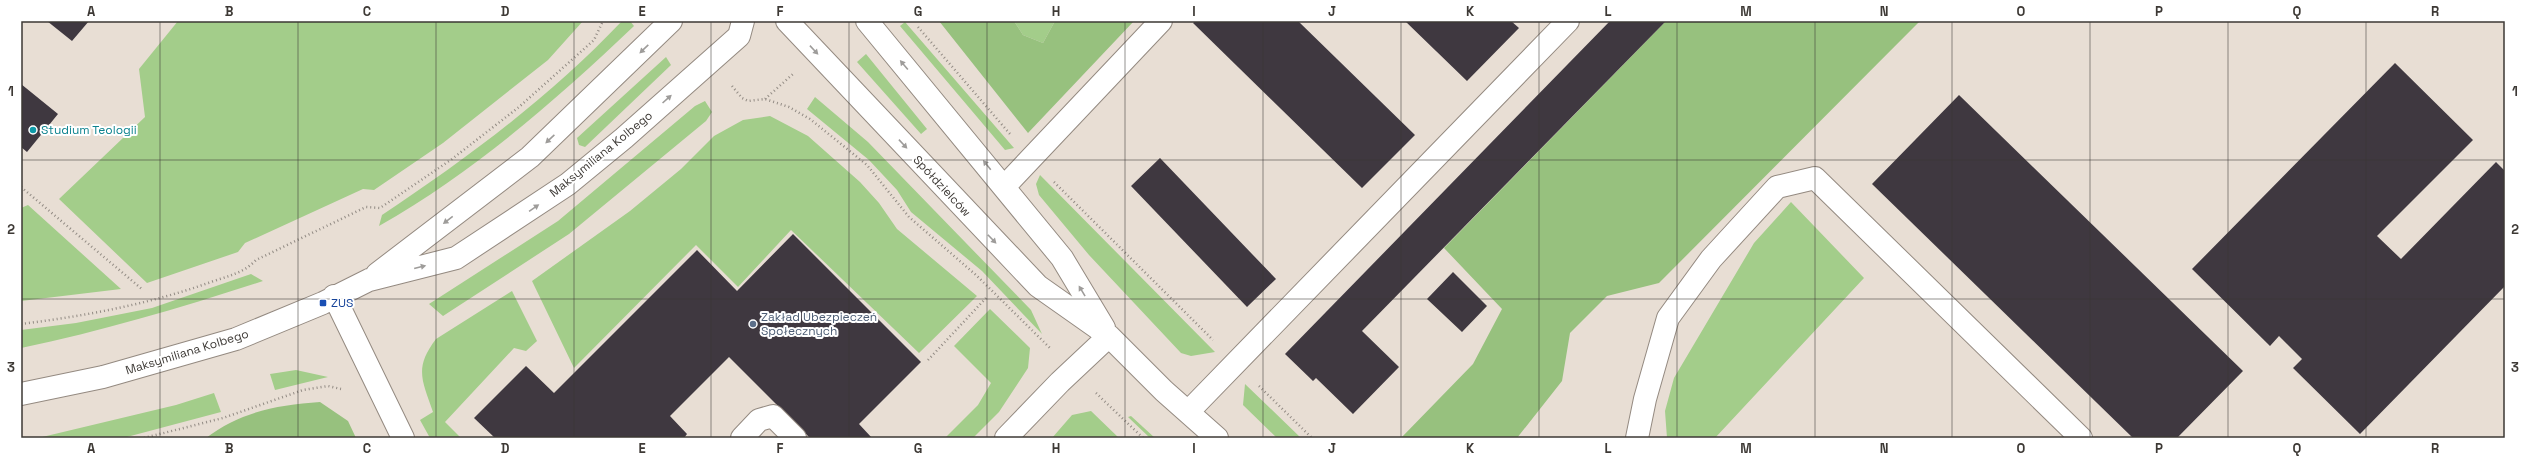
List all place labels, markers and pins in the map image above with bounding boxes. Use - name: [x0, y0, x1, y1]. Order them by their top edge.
- place label: Studium Teologii: [41, 122, 137, 138]
- marker: Studium Teologii: [28, 125, 38, 135]
- place label: ZUS: [331, 295, 353, 311]
- marker: ZUS: [318, 298, 328, 308]
- place label: Zakład Ubezpieczeń Społecznych: [761, 309, 877, 339]
- marker: Zakład Ubezpieczeń Społecznych: [748, 319, 758, 329]

